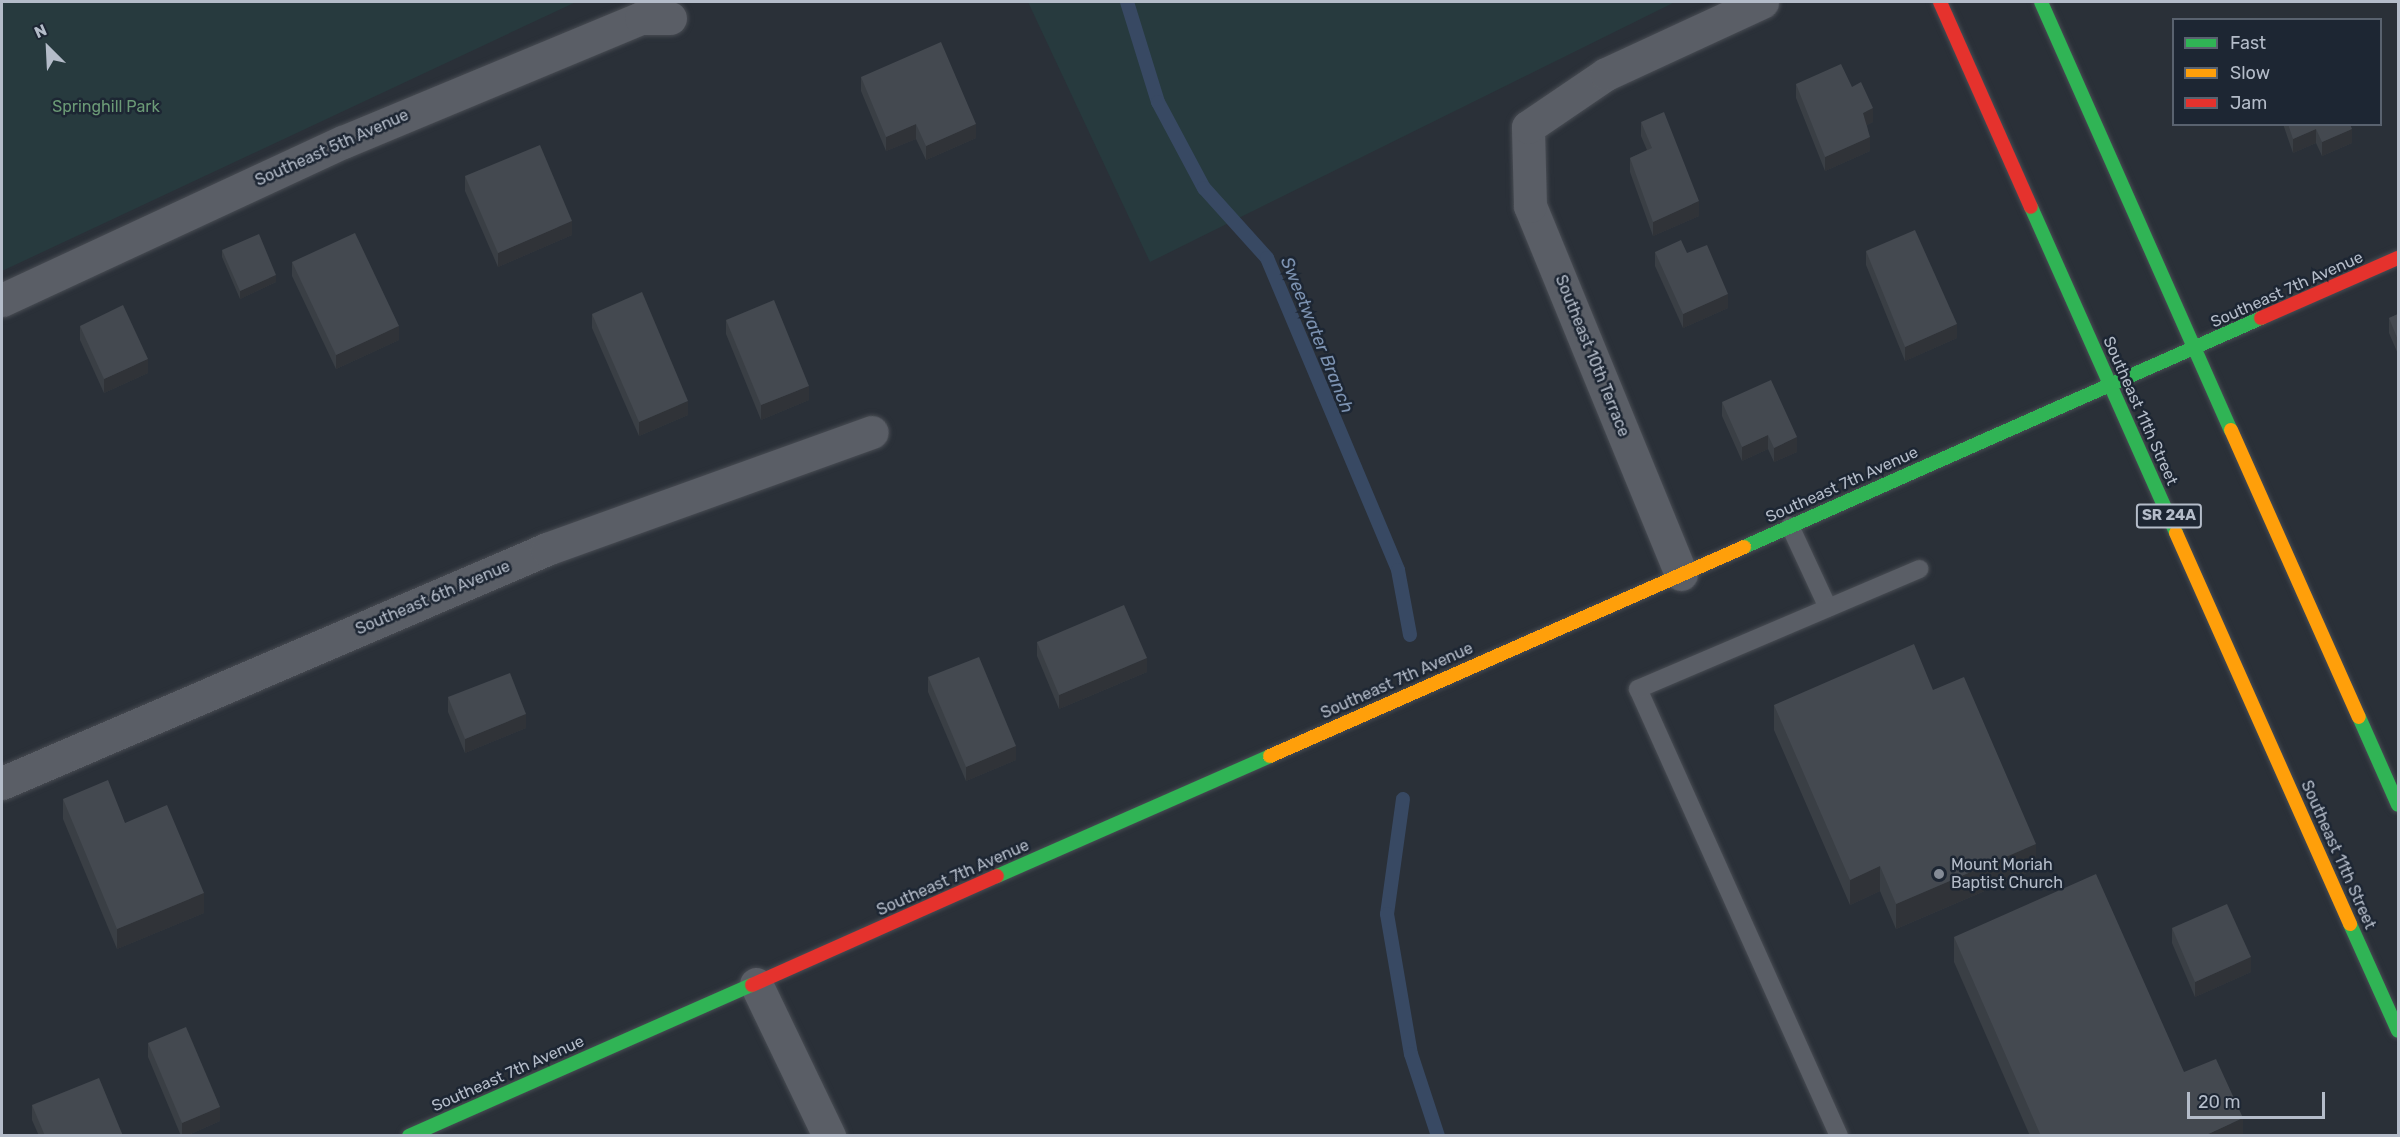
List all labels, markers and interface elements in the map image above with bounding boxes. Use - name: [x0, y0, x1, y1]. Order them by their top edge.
- north arrow: [18, 18, 78, 78]
- legend: [2172, 18, 2382, 126]
- text: N: [31, 20, 50, 42]
- text: Fast: [2230, 32, 2266, 54]
- text: Slow: [2230, 62, 2270, 84]
- text: Jam: [2230, 92, 2267, 114]
- park label: Springhill Park: [52, 97, 160, 117]
- street label: Southeast 5th Avenue: [252, 105, 412, 191]
- street label: Southeast 7th Avenue: [2208, 248, 2366, 332]
- water label: Sweetwater Branch: [1276, 254, 1358, 416]
- street label: Southeast 10th Terrace: [1551, 272, 1633, 440]
- street label: Southeast 11th Street: [2099, 334, 2181, 488]
- street label: Southeast 7th Avenue: [1763, 443, 1921, 527]
- road number: SR 24A: [2134, 504, 2204, 528]
- street label: Southeast 6th Avenue: [353, 557, 513, 639]
- street label: Southeast 7th Avenue: [1318, 639, 1476, 723]
- street label: Southeast 11th Street: [2297, 778, 2379, 932]
- street label: Southeast 7th Avenue: [874, 836, 1032, 920]
- place label: Mount Moriah Baptist Church: [1951, 855, 2063, 893]
- marker: Mount Moriah Baptist Church: [1932, 867, 1946, 881]
- street label: Southeast 7th Avenue: [429, 1032, 587, 1116]
- scale bar: [2190, 1080, 2328, 1118]
- text: 20 m: [2198, 1091, 2240, 1113]

